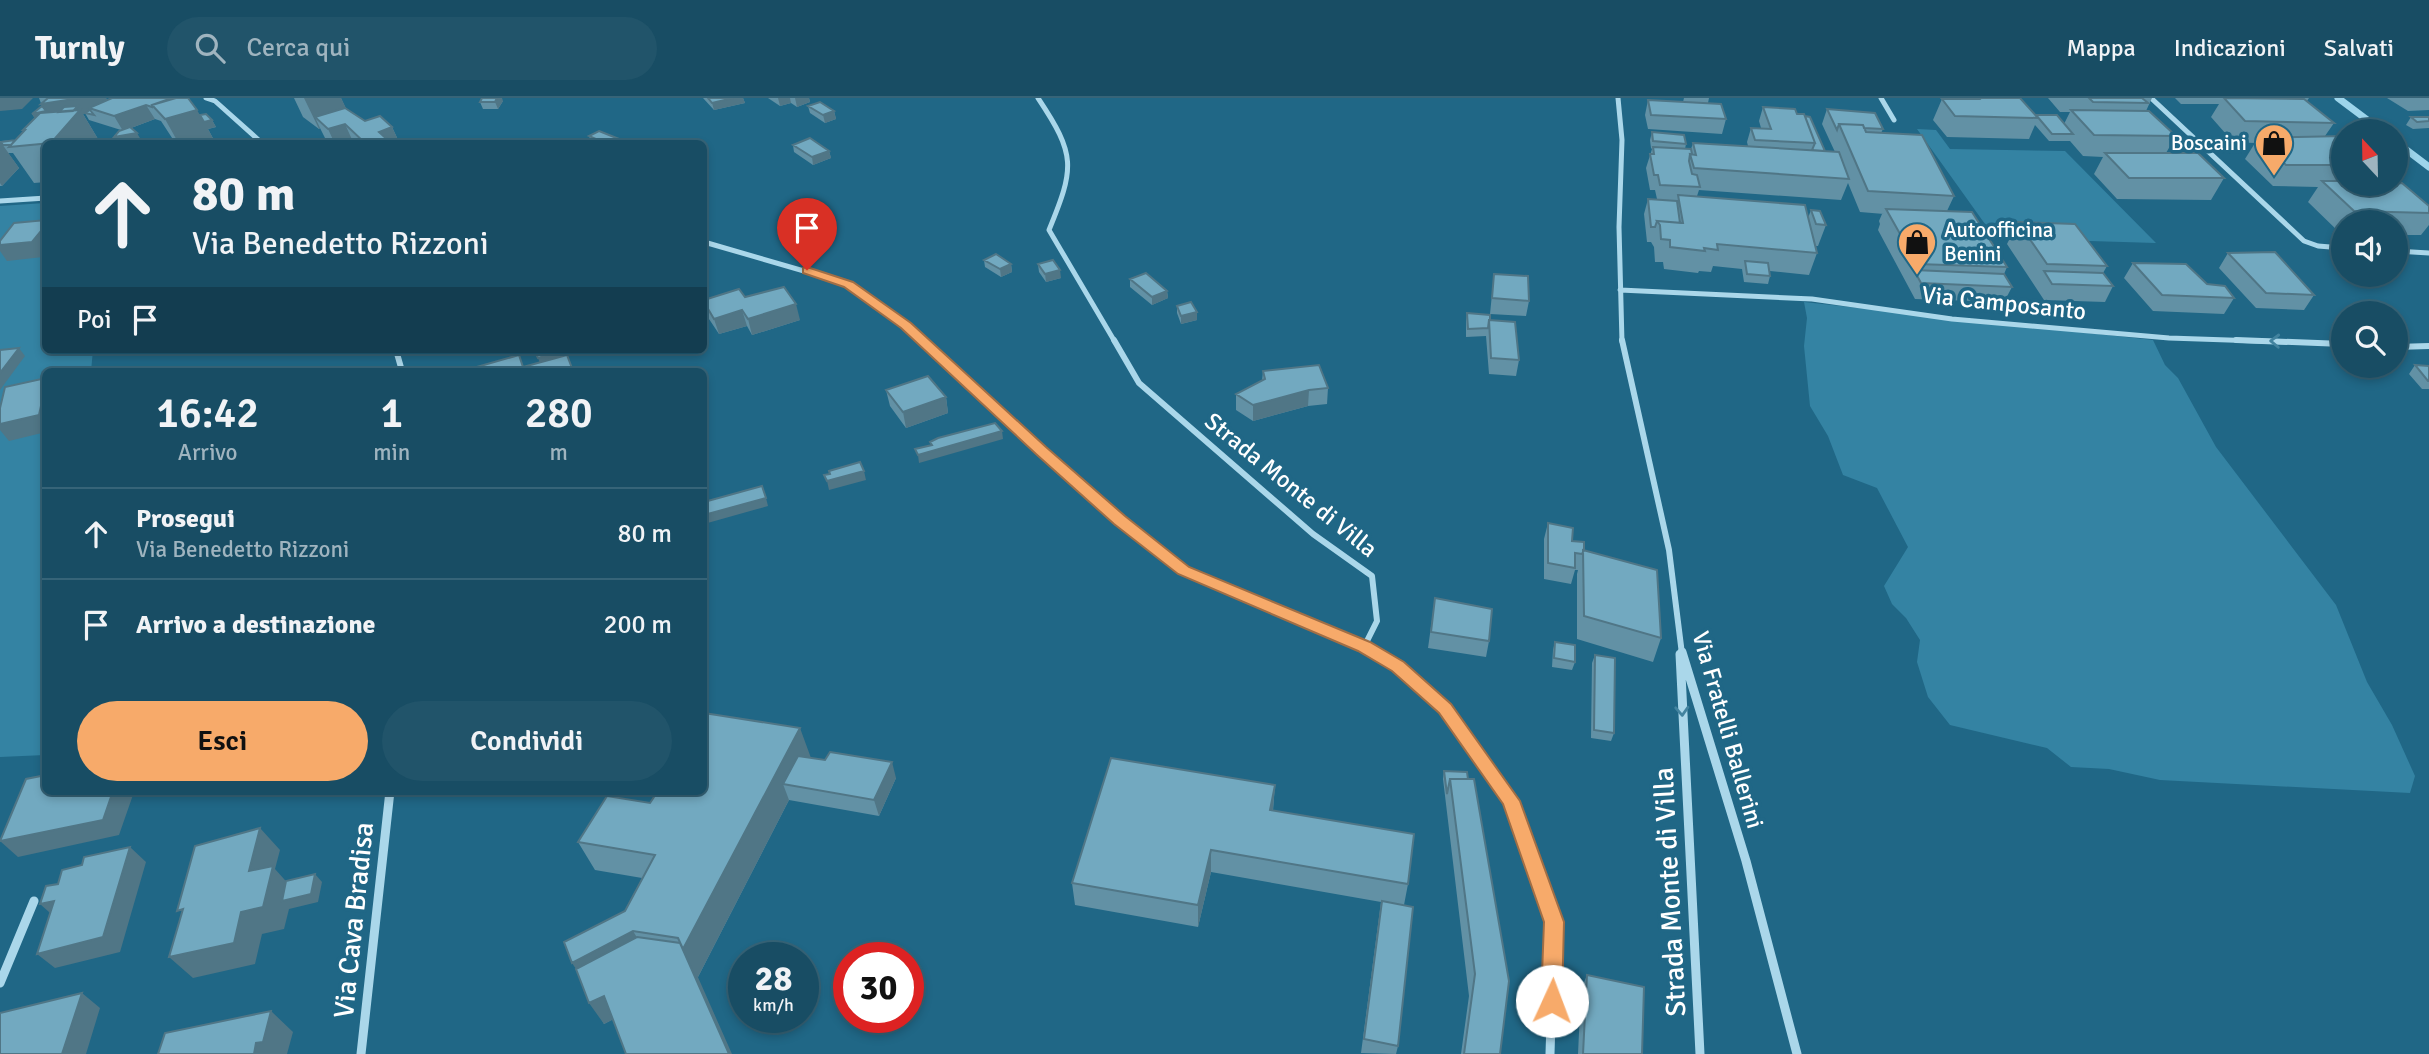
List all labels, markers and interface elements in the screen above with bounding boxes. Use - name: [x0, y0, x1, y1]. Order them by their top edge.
- search box: [167, 17, 657, 80]
- text: Turnly: [35, 28, 125, 69]
- icon: search: [191, 29, 229, 67]
- text: Cerca qui: [247, 32, 350, 64]
- text: Mappa: [2067, 33, 2136, 63]
- text: Indicazioni: [2174, 33, 2286, 63]
- text: Salvati: [2324, 33, 2394, 63]
- north arrow: [2331, 119, 2408, 196]
- map controls: [2331, 119, 2408, 378]
- shop icon: Boscaini: [2253, 122, 2295, 177]
- place label: Boscaini: [2171, 130, 2247, 156]
- text: 80 m: [192, 164, 295, 224]
- icon: ahead: [77, 168, 168, 259]
- pin: [777, 198, 837, 270]
- icon: arrive: [788, 209, 826, 247]
- button: sound: [2331, 210, 2408, 287]
- place label: Autoofficina Benini: [1944, 217, 2054, 267]
- shop icon: Autoofficina Benini: [1896, 221, 1938, 276]
- text: Via Benedetto Rizzoni: [192, 224, 489, 263]
- street label: Via Camposanto: [1920, 279, 2088, 327]
- icon: arrive: [126, 301, 164, 339]
- button: search: [2331, 301, 2408, 378]
- text: Poi: [77, 304, 112, 336]
- one-way arrow: [2269, 334, 2280, 349]
- text: 16:42: [156, 388, 259, 439]
- text: 1: [380, 388, 403, 439]
- text: 280: [525, 388, 593, 439]
- street label: Strada Monte di Villa: [1198, 406, 1384, 564]
- text: Arrivo: [178, 438, 237, 467]
- text: min: [373, 438, 410, 467]
- text: m: [549, 438, 568, 467]
- text: Prosegui: [136, 503, 235, 535]
- icon: ahead: [77, 515, 115, 553]
- text: 80 m: [617, 518, 672, 550]
- text: Via Benedetto Rizzoni: [136, 535, 349, 564]
- icon: arrive: [77, 606, 115, 644]
- text: Arrivo a destinazione: [136, 609, 376, 641]
- text: 200 m: [603, 609, 672, 641]
- street label: Via Fratelli Ballerini: [1686, 628, 1770, 832]
- button: Esci: [77, 701, 368, 781]
- button: Condividi: [382, 701, 672, 781]
- one-way arrow: [1675, 706, 1690, 717]
- street label: Strada Monte di Villa: [1646, 767, 1694, 1017]
- street label: Via Cava Bradisa: [327, 820, 381, 1020]
- speed limit sign: 30: [833, 942, 924, 1033]
- text: 28: [755, 957, 792, 1000]
- position arrow: [1515, 964, 1589, 1038]
- text: km/h: [753, 994, 794, 1016]

